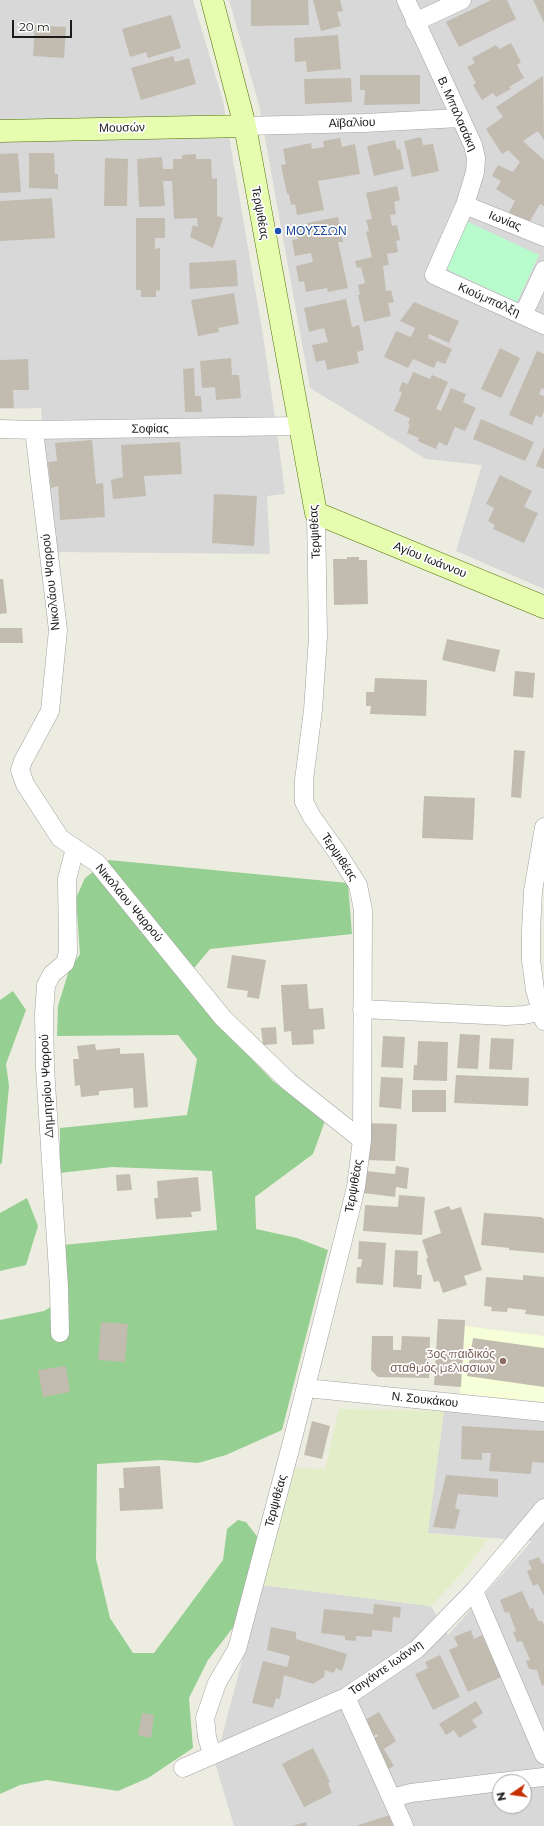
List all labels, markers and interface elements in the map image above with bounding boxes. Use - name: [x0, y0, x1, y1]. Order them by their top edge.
- scale bar: [14, 12, 74, 38]
- text: 20 m: [19, 19, 50, 34]
- street label: Β. Μπαλασάκη: [434, 75, 480, 153]
- street label: Αϊβαλίου: [328, 115, 376, 131]
- street label: Μουσών: [99, 120, 145, 136]
- street label: Τερψιθέας: [248, 185, 272, 241]
- street label: Ιωνίας: [486, 208, 524, 234]
- place label: ΜΟΥΣΣΩΝ: [286, 224, 347, 238]
- marker: ΜΟΥΣΣΩΝ: [273, 226, 283, 236]
- street label: Κιούμπαλξη: [456, 280, 522, 320]
- street label: Σοφίας: [131, 421, 169, 437]
- street label: Τερψιθέας: [306, 505, 324, 559]
- street label: Νικολάου Ψαρρού: [39, 533, 63, 631]
- street label: Αγίου Ιωάννου: [391, 539, 469, 581]
- street label: Τερψιθέας: [318, 831, 360, 883]
- street label: Νικολάου Ψαρρού: [92, 861, 166, 945]
- street label: Δημητρίου Ψαρρού: [37, 1034, 57, 1138]
- street label: Τερψιθέας: [342, 1158, 366, 1214]
- place label: 3ος παιδικός σταθμός μελισσιων: [390, 1347, 495, 1375]
- marker: 3ος παιδικός σταθμός μελισσιων: [498, 1356, 508, 1366]
- street label: Ν. Σουκάκου: [391, 1389, 459, 1411]
- street label: Τερψιθέας: [262, 1473, 290, 1529]
- street label: Τσιγάντε Ιωάννη: [346, 1637, 426, 1699]
- north arrow: [492, 1774, 532, 1814]
- text: N: [493, 1791, 509, 1802]

